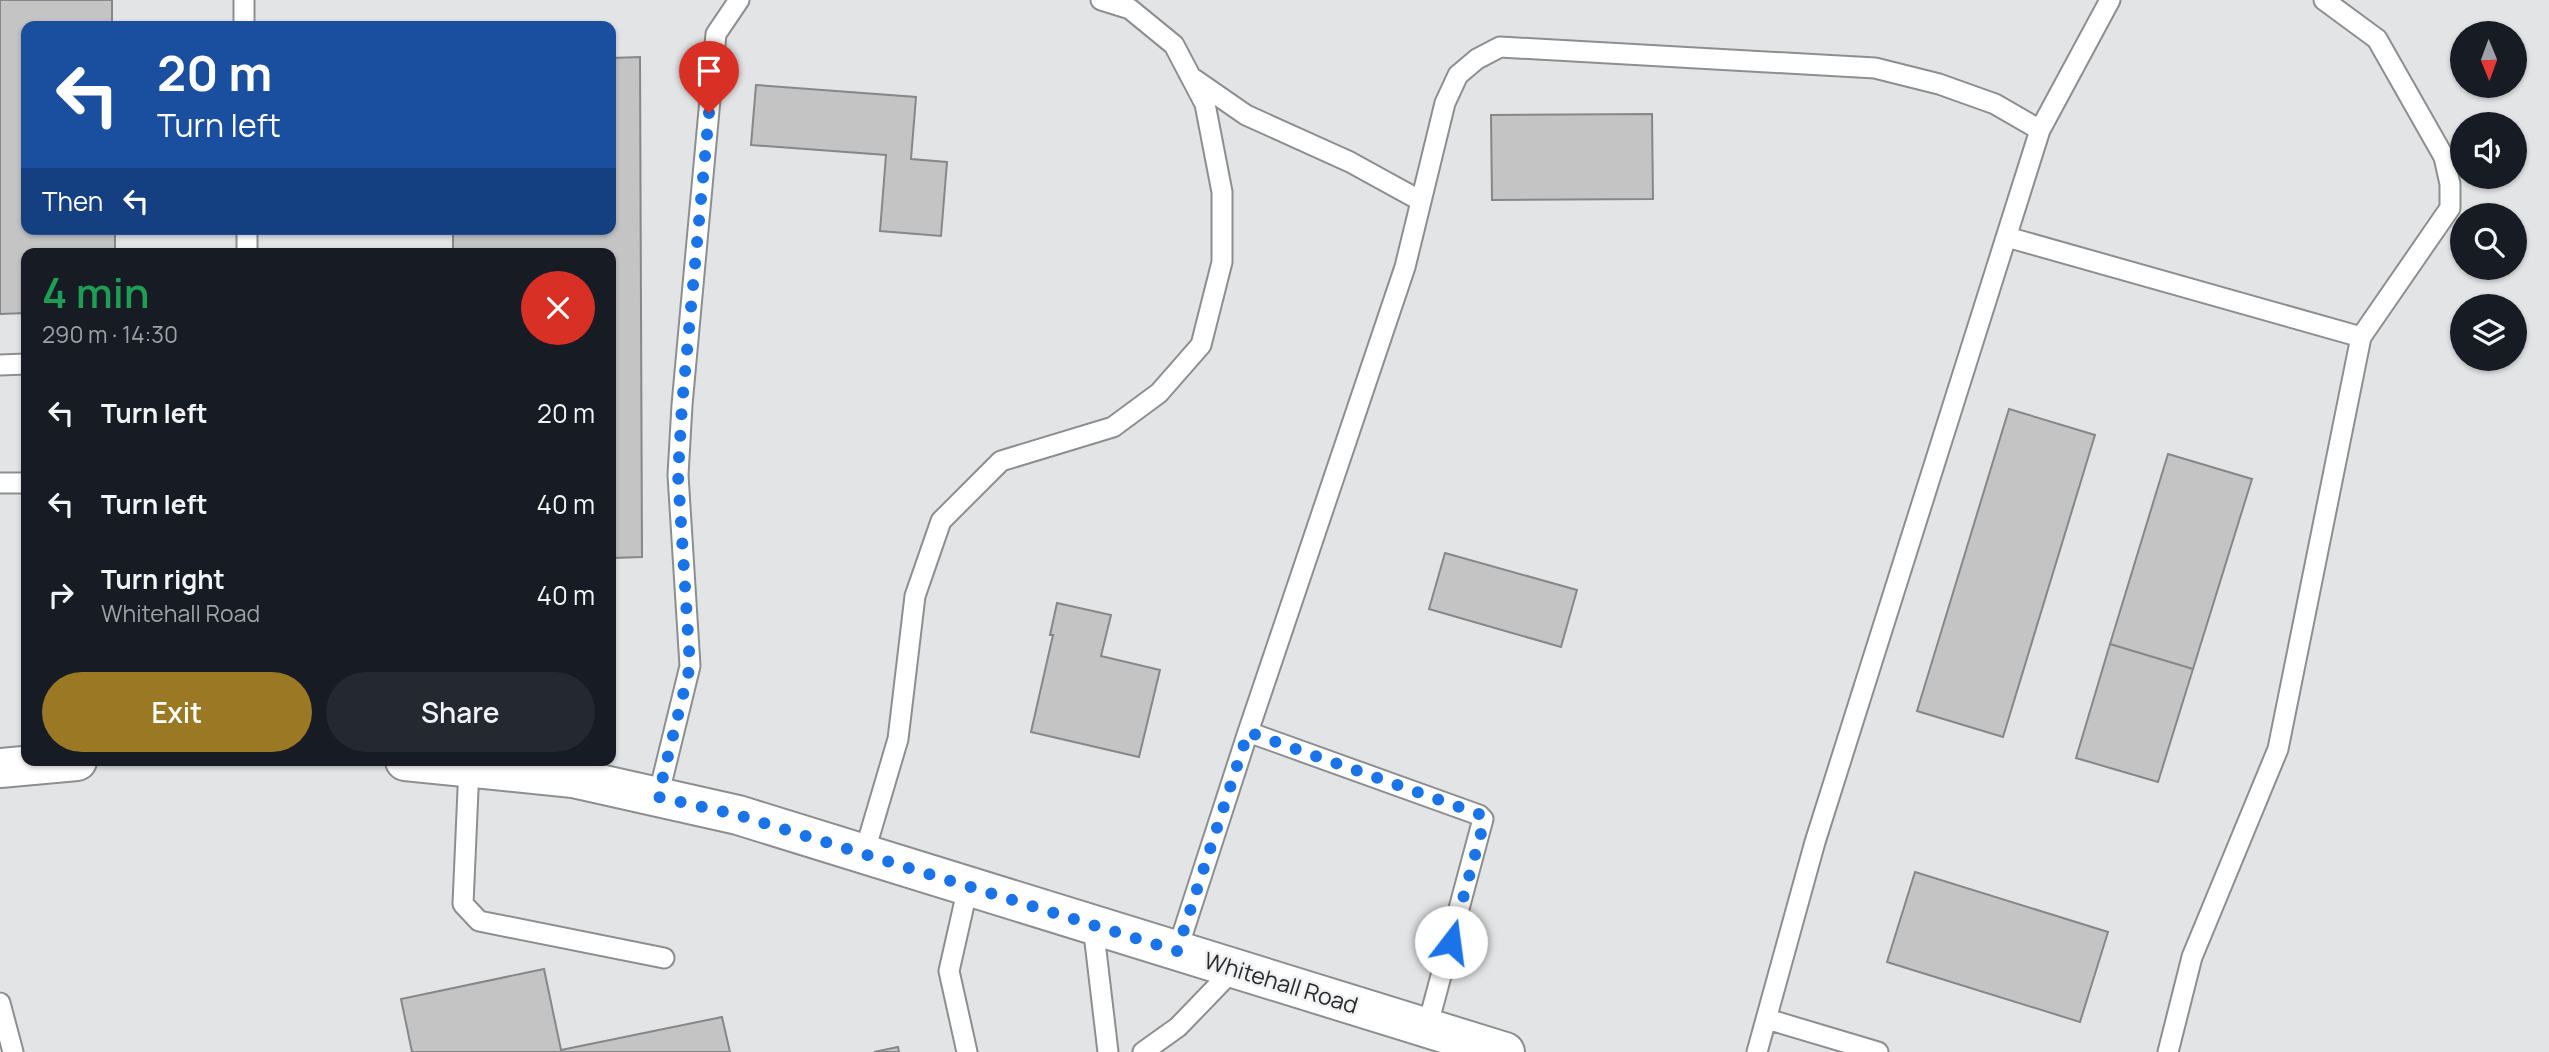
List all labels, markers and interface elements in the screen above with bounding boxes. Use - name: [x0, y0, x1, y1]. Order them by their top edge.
- north arrow: [2450, 21, 2527, 98]
- map controls: [2450, 21, 2527, 371]
- text: 20 m: [157, 39, 272, 106]
- pin: [679, 41, 739, 113]
- icon: left: [42, 49, 133, 140]
- icon: arrive: [690, 52, 728, 90]
- text: Turn left: [157, 103, 281, 147]
- button: sound: [2450, 112, 2527, 189]
- icon: left: [117, 182, 155, 220]
- text: Then: [42, 183, 103, 219]
- button: search: [2450, 203, 2527, 280]
- text: 4 min: [42, 263, 150, 321]
- button: close: [521, 271, 595, 345]
- button: layers: [2450, 294, 2527, 371]
- text: 290 m · 14:30: [42, 318, 178, 350]
- icon: left: [42, 394, 80, 432]
- text: Turn left: [101, 395, 208, 431]
- text: 20 m: [537, 395, 595, 431]
- icon: left: [42, 485, 80, 523]
- text: Turn left: [101, 486, 208, 522]
- text: 40 m: [537, 486, 595, 522]
- text: Turn right: [101, 561, 225, 597]
- icon: right: [42, 576, 80, 614]
- text: 40 m: [537, 577, 595, 613]
- text: Whitehall Road: [101, 597, 260, 629]
- button: Exit: [42, 672, 312, 752]
- button: Share: [326, 672, 595, 752]
- position arrow: [1414, 905, 1488, 979]
- street label: Whitehall Road: [1201, 943, 1362, 1021]

